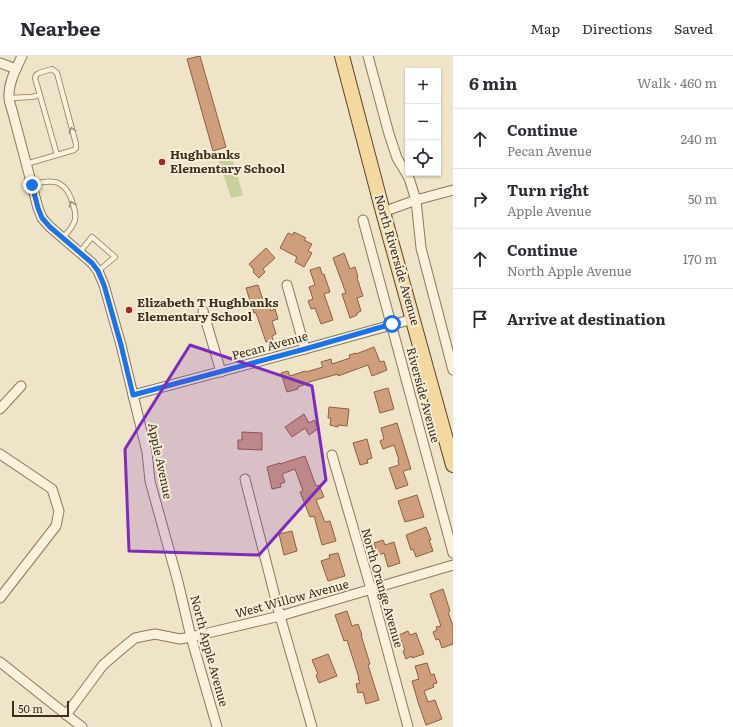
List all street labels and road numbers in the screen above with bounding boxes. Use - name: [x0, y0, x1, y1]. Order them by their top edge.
- street label: North Riverside Avenue: [371, 192, 425, 327]
- street label: Pecan Avenue: [230, 326, 310, 364]
- street label: Riverside Avenue: [403, 345, 445, 445]
- street label: Apple Avenue: [144, 421, 178, 501]
- street label: North Orange Avenue: [357, 526, 409, 650]
- street label: West Willow Avenue: [233, 574, 351, 622]
- street label: North Apple Avenue: [186, 593, 234, 709]

